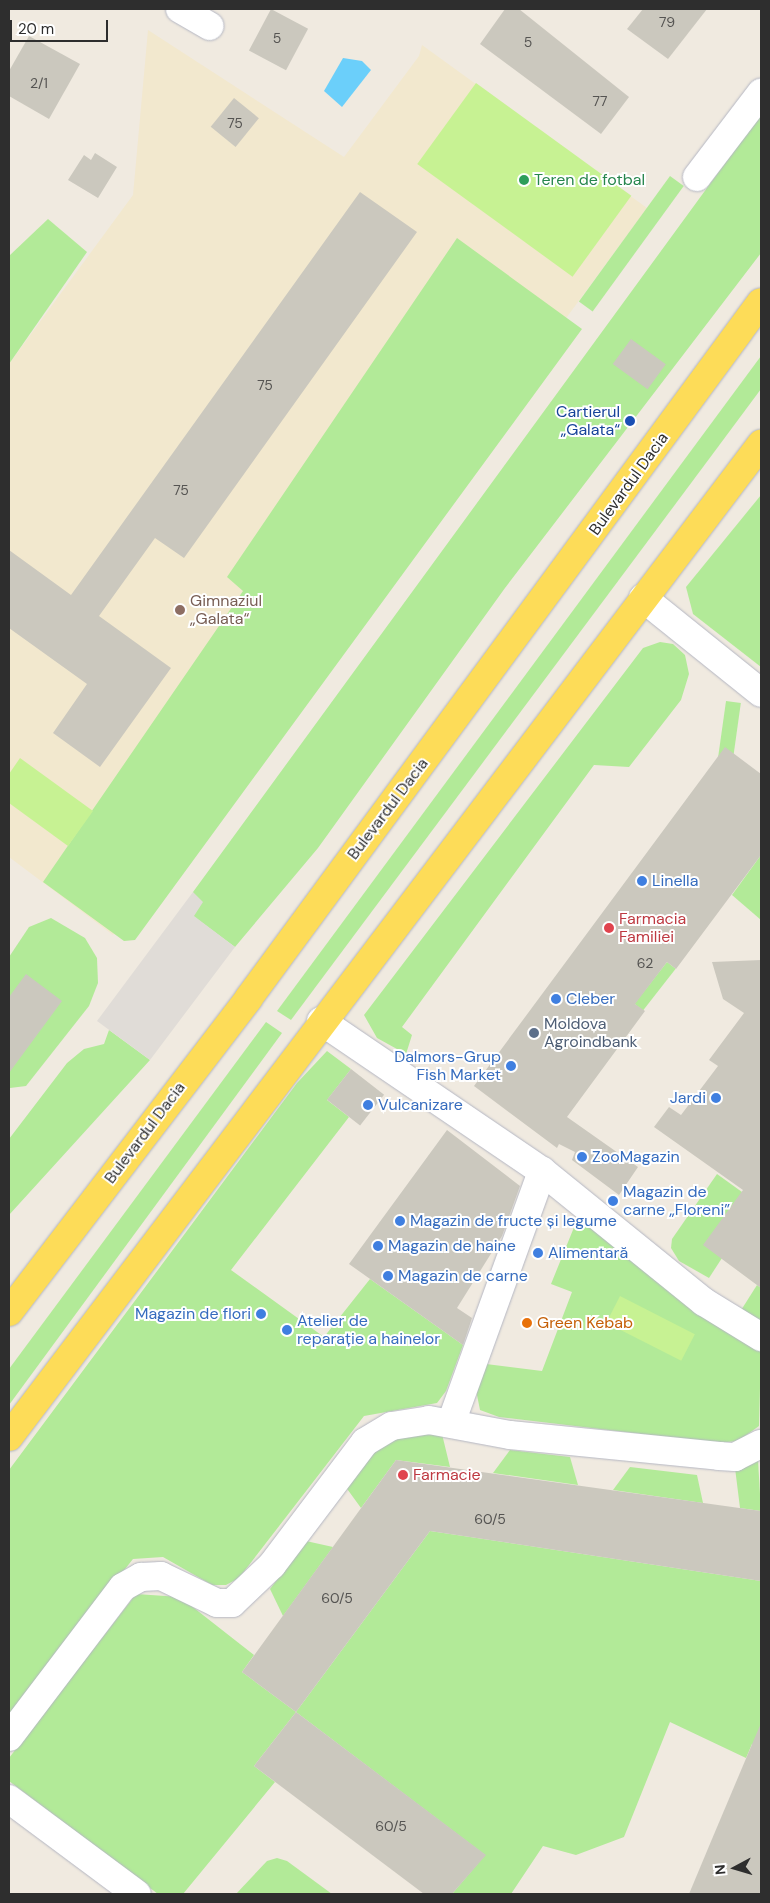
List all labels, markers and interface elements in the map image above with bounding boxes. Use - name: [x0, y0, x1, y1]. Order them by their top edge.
- scale bar: [12, 10, 110, 42]
- house number: 79: [659, 14, 675, 30]
- text: 20 m: [18, 19, 54, 39]
- house number: 5: [273, 30, 281, 46]
- house number: 5: [524, 34, 532, 50]
- house number: 2/1: [30, 75, 48, 91]
- house number: 77: [593, 93, 607, 109]
- house number: 75: [227, 115, 243, 131]
- place label: Teren de fotbal: [534, 170, 645, 190]
- marker: Teren de fotbal: [518, 174, 530, 186]
- house number: 75: [257, 377, 273, 393]
- place label: Cartierul „Galata“: [556, 402, 620, 440]
- marker: Cartierul „Galata“: [624, 415, 636, 427]
- street label: Bulevardul Dacia: [585, 429, 673, 539]
- house number: 75: [173, 482, 189, 498]
- place label: Gimnaziul „Galata“: [190, 591, 262, 629]
- marker: Gimnaziul „Galata“: [174, 604, 186, 616]
- street label: Bulevardul Dacia: [344, 755, 432, 863]
- place label: Linella: [652, 871, 698, 891]
- marker: Linella: [636, 875, 648, 887]
- place label: Farmacia Familiei: [619, 909, 686, 947]
- marker: Farmacia Familiei: [603, 922, 615, 934]
- house number: 62: [637, 955, 653, 971]
- place label: Cleber: [566, 989, 615, 1009]
- marker: Cleber: [550, 993, 562, 1005]
- place label: Moldova Agroindbank: [544, 1014, 638, 1052]
- marker: Moldova Agroindbank: [528, 1027, 540, 1039]
- place label: Dalmors-Grup Fish Market: [394, 1047, 501, 1085]
- marker: Dalmors-Grup Fish Market: [505, 1060, 517, 1072]
- street label: Bulevardul Dacia: [101, 1079, 189, 1187]
- place label: Jardi: [670, 1088, 706, 1108]
- marker: Jardi: [710, 1092, 722, 1104]
- place label: Vulcanizare: [378, 1095, 463, 1115]
- marker: Vulcanizare: [362, 1099, 374, 1111]
- place label: ZooMagazin: [592, 1147, 680, 1167]
- marker: ZooMagazin: [576, 1151, 588, 1163]
- place label: Magazin de carne „Floreni”: [623, 1182, 730, 1220]
- marker: Magazin de carne „Floreni”: [607, 1195, 619, 1207]
- place label: Magazin de fructe și legume: [410, 1211, 617, 1231]
- marker: Magazin de fructe și legume: [394, 1215, 406, 1227]
- place label: Magazin de haine: [388, 1236, 516, 1256]
- marker: Magazin de haine: [372, 1240, 384, 1252]
- place label: Alimentară: [548, 1243, 628, 1263]
- marker: Alimentară: [532, 1247, 544, 1259]
- place label: Magazin de carne: [398, 1266, 528, 1286]
- marker: Magazin de carne: [382, 1270, 394, 1282]
- place label: Magazin de flori: [135, 1304, 251, 1324]
- marker: Magazin de flori: [255, 1308, 267, 1320]
- place label: Atelier de reparație a hainelor: [297, 1311, 440, 1349]
- place label: Green Kebab: [537, 1313, 633, 1333]
- marker: Green Kebab: [521, 1317, 533, 1329]
- marker: Atelier de reparație a hainelor: [281, 1324, 293, 1336]
- place label: Farmacie: [413, 1465, 481, 1485]
- marker: Farmacie: [397, 1469, 409, 1481]
- house number: 60/5: [474, 1511, 506, 1527]
- house number: 60/5: [321, 1590, 353, 1606]
- house number: 60/5: [375, 1818, 407, 1834]
- north arrow: [710, 1843, 760, 1893]
- text: N: [711, 1864, 730, 1876]

